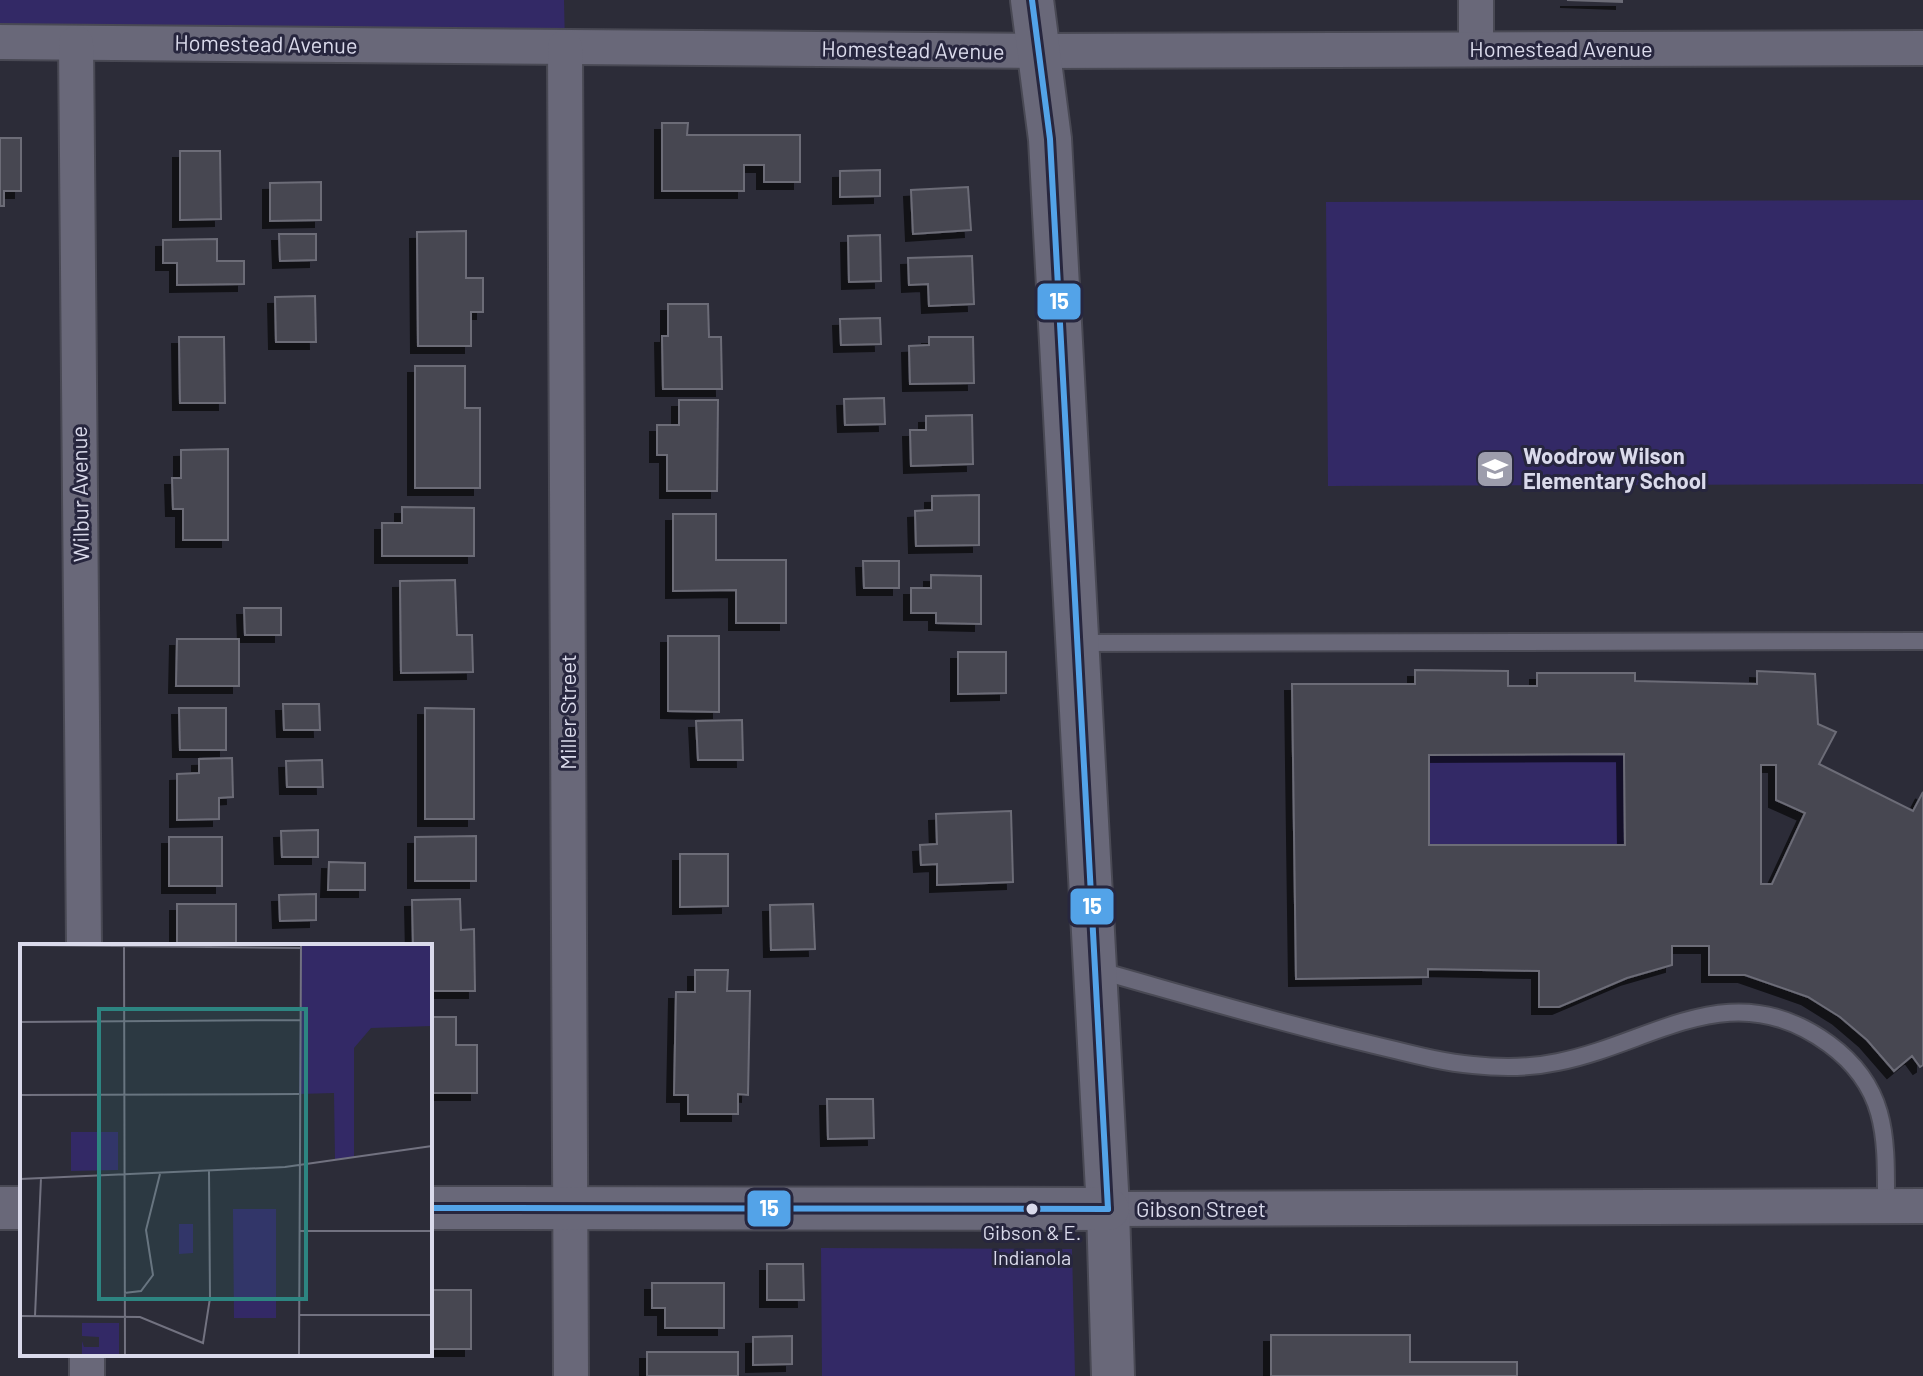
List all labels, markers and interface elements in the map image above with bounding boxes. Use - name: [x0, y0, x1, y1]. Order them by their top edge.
- street label: Homestead Avenue: [174, 28, 358, 58]
- street label: Homestead Avenue: [821, 34, 1005, 64]
- street label: Homestead Avenue: [1469, 35, 1653, 61]
- line badge: 15: [1036, 282, 1082, 321]
- text: 15: [1049, 287, 1069, 313]
- street label: Wilbur Avenue: [65, 426, 93, 562]
- place label: Woodrow Wilson Elementary School: [1523, 442, 1706, 493]
- school or university icon: Woodrow Wilson Elementary School: [1474, 448, 1516, 490]
- street label: Miller Street: [554, 654, 580, 770]
- line badge: 15: [1069, 887, 1115, 926]
- text: 15: [1082, 892, 1102, 918]
- inset map: [20, 944, 432, 1356]
- line badge: 15: [746, 1189, 792, 1228]
- text: 15: [759, 1194, 779, 1220]
- street label: Gibson Street: [1136, 1195, 1266, 1221]
- marker: Gibson & E. Indianola: [1024, 1201, 1040, 1217]
- place label: Gibson & E. Indianola: [983, 1220, 1081, 1269]

